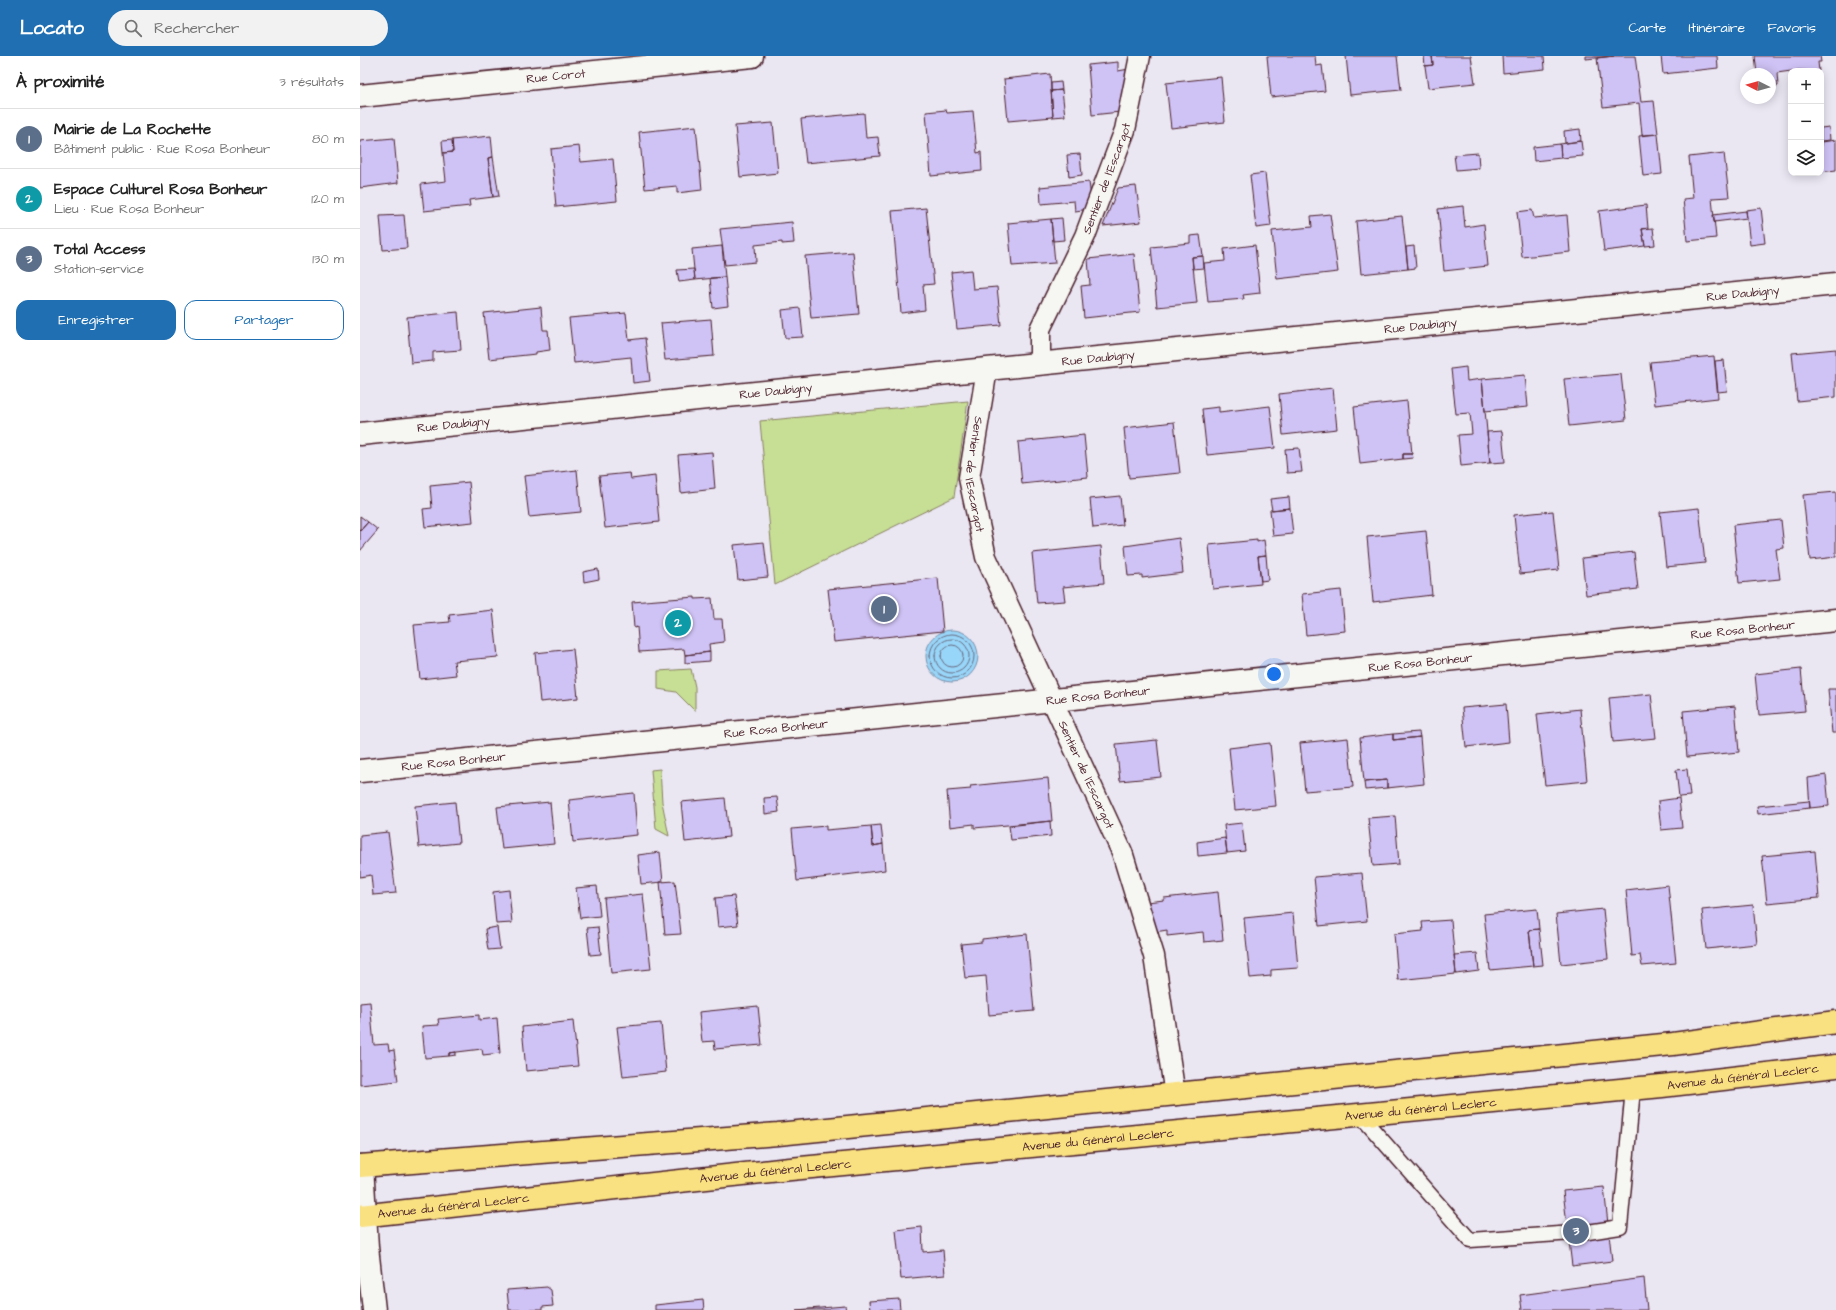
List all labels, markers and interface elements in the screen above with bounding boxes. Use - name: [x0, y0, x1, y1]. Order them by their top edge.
- search box: [108, 10, 388, 46]
- text: Locato: [20, 15, 84, 42]
- icon: search: [122, 17, 144, 39]
- text: Rechercher: [154, 18, 239, 39]
- text: Carte: [1628, 18, 1666, 38]
- text: Itinéraire: [1688, 18, 1745, 38]
- text: Favoris: [1767, 18, 1816, 38]
- street label: Rue Corot: [526, 65, 587, 88]
- north arrow: [1740, 68, 1776, 104]
- map controls: [1788, 68, 1824, 176]
- button: +: [1788, 68, 1824, 104]
- text: À proximité: [16, 70, 105, 94]
- text: 3 résultats: [279, 73, 344, 91]
- button: −: [1788, 104, 1824, 140]
- text: Mairie de La Rochette: [54, 119, 211, 140]
- street label: Sentier de l'Escargot: [1079, 121, 1135, 236]
- text: 1: [28, 130, 30, 148]
- text: 80 m: [312, 130, 344, 148]
- text: Bâtiment public · Rue Rosa Bonheur: [54, 140, 270, 158]
- button: layers: [1788, 140, 1824, 176]
- text: Espace Culturel Rosa Bonheur: [54, 179, 267, 200]
- text: 2: [25, 190, 33, 208]
- text: 120 m: [311, 190, 344, 208]
- text: Lieu · Rue Rosa Bonheur: [54, 200, 204, 218]
- text: Total Access: [54, 239, 146, 260]
- text: 3: [26, 250, 32, 268]
- text: 130 m: [312, 250, 344, 268]
- text: Station-service: [54, 260, 144, 278]
- street label: Rue Daubigny: [1706, 282, 1781, 306]
- button: Enregistrer: [16, 300, 176, 340]
- button: Partager: [184, 300, 344, 340]
- street label: Rue Daubigny: [1383, 314, 1458, 338]
- street label: Rue Daubigny: [1061, 346, 1136, 370]
- street label: Rue Daubigny: [738, 379, 814, 404]
- street label: Rue Daubigny: [416, 413, 491, 437]
- street label: Sentier de l'Escargot: [960, 415, 988, 534]
- pin: 1: [871, 594, 897, 624]
- pin: 2: [665, 608, 691, 638]
- street label: Rue Rosa Bonheur: [1690, 616, 1796, 644]
- street label: Rue Rosa Bonheur: [1368, 649, 1474, 677]
- your location: [1264, 664, 1284, 684]
- street label: Rue Rosa Bonheur: [1045, 682, 1152, 710]
- street label: Rue Rosa Bonheur: [723, 715, 829, 743]
- street label: Sentier de l'Escargot: [1054, 718, 1118, 832]
- street label: Rue Rosa Bonheur: [401, 748, 507, 776]
- street label: Avenue du Général Leclerc: [1666, 1060, 1820, 1094]
- street label: Avenue du Général Leclerc: [1344, 1094, 1498, 1125]
- street label: Avenue du Général Leclerc: [1021, 1124, 1175, 1156]
- street label: Avenue du Général Leclerc: [699, 1155, 853, 1188]
- street label: Avenue du Général Leclerc: [377, 1189, 531, 1223]
- pin: 3: [1563, 1216, 1589, 1246]

